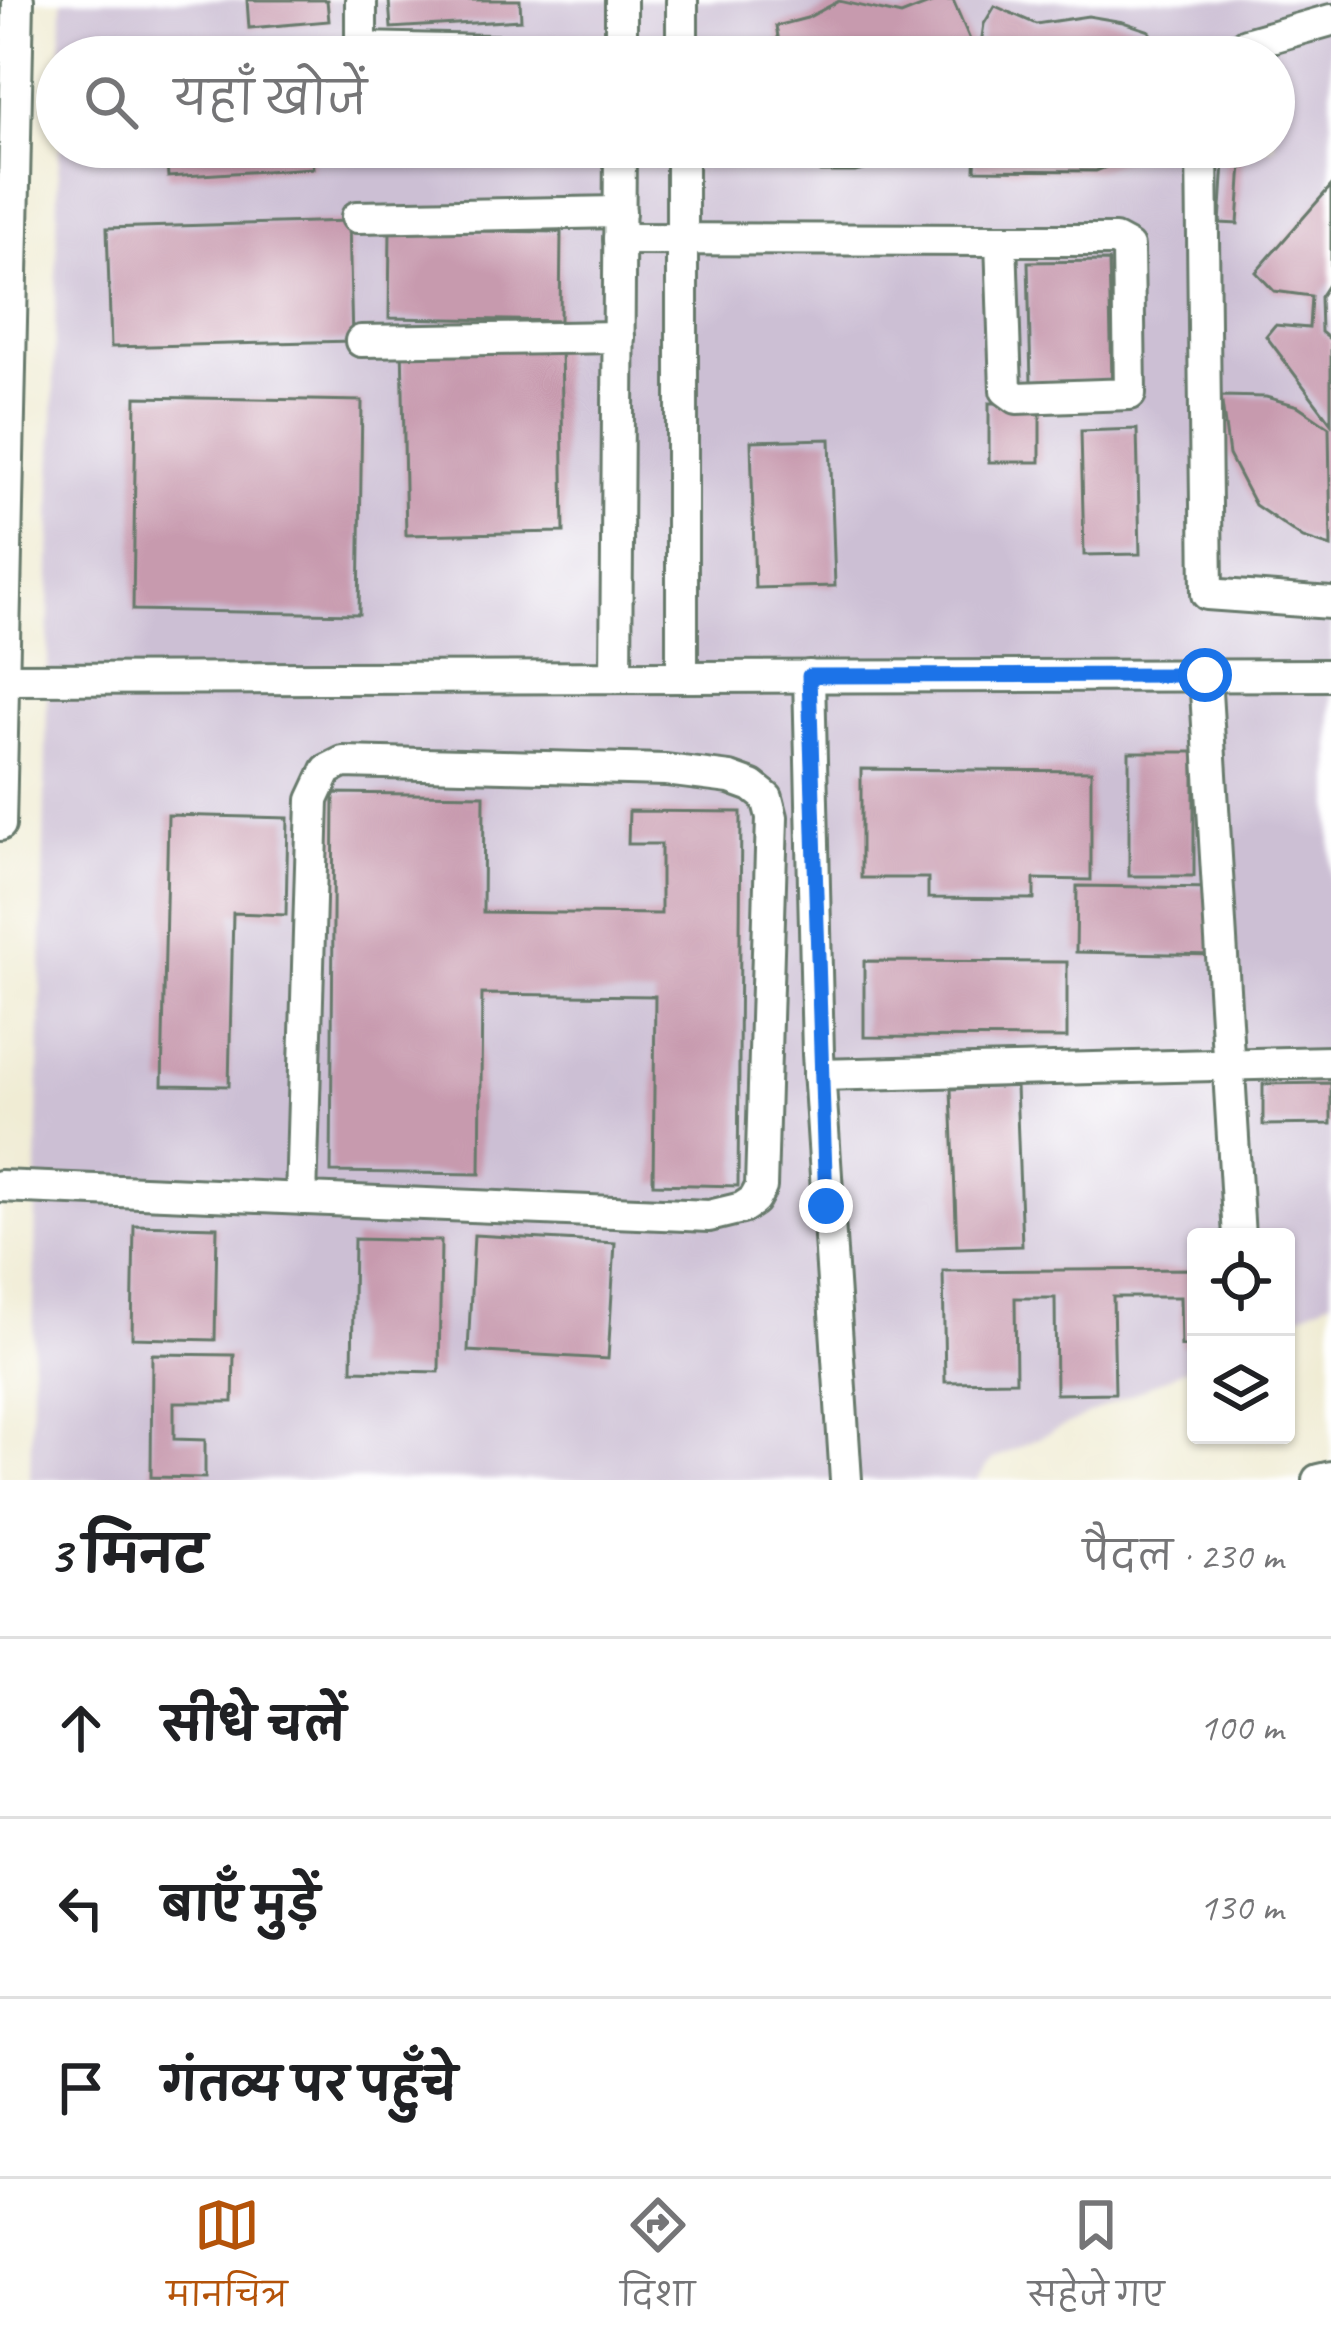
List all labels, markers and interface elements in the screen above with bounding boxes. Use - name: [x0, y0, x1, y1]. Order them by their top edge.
- search box: [36, 36, 1295, 168]
- icon: search: [78, 69, 144, 135]
- text: यहाँ खोजें: [174, 71, 367, 128]
- route start: [1178, 648, 1232, 702]
- route end: [799, 1179, 853, 1233]
- map controls: [1187, 1228, 1295, 1444]
- button: locate: [1187, 1228, 1295, 1336]
- button: layers: [1187, 1336, 1295, 1444]
- text: 3 मिनट: [48, 1523, 207, 1587]
- text: पैदल · 230 m: [1083, 1532, 1283, 1581]
- icon: ahead: [48, 1695, 114, 1761]
- text: सीधे चलें: [162, 1697, 346, 1754]
- text: 100 m: [1199, 1703, 1283, 1752]
- icon: left: [48, 1875, 114, 1941]
- text: बाएँ मुड़ें: [162, 1877, 319, 1934]
- text: 130 m: [1199, 1883, 1283, 1932]
- icon: arrive: [48, 2055, 114, 2121]
- text: गंतव्य पर पहुँचे: [162, 2057, 457, 2114]
- tab: मानचित्र: [166, 2192, 287, 2331]
- tab: दिशा: [620, 2192, 695, 2331]
- tab: सहेजे गए: [1028, 2192, 1165, 2331]

